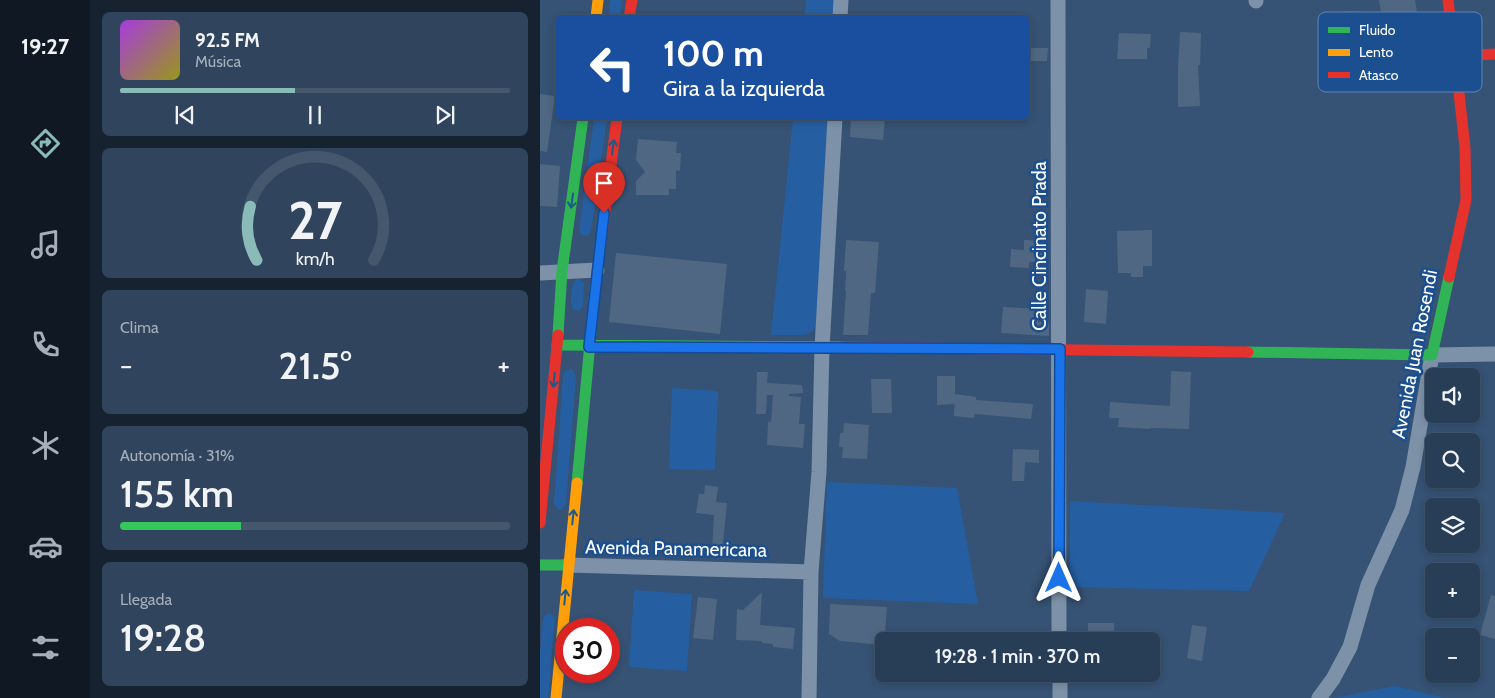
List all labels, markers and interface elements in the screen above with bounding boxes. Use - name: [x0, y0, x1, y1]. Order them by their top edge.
- legend: [1318, 12, 1482, 92]
- text: Fluido: [1359, 21, 1396, 39]
- text: 92.5 FM: [195, 29, 260, 52]
- text: 100 m: [663, 32, 764, 75]
- text: 19:27: [21, 33, 69, 60]
- icon: left: [580, 35, 645, 100]
- text: Lento: [1359, 43, 1393, 61]
- text: Música: [195, 52, 241, 71]
- text: Atasco: [1359, 66, 1399, 84]
- text: Gira a la izquierda: [663, 75, 825, 102]
- icon: previous: [171, 101, 199, 129]
- icon: pause: [301, 101, 329, 129]
- icon: next: [431, 101, 459, 129]
- icon: directions: [28, 126, 63, 161]
- one-way arrow: [608, 139, 618, 155]
- street label: Calle Cincinato Prada: [1028, 161, 1051, 331]
- pin: [583, 162, 625, 213]
- icon: arrive: [590, 169, 618, 197]
- text: 27: [288, 189, 342, 252]
- one-way arrow: [566, 192, 576, 208]
- icon: music: [28, 227, 63, 262]
- text: km/h: [295, 248, 335, 269]
- street label: Avenida Juan Rosendi: [1387, 268, 1442, 440]
- text: Clima: [120, 318, 159, 337]
- icon: phone: [28, 327, 63, 362]
- text: 21.5°: [278, 342, 352, 389]
- text: −: [120, 348, 132, 382]
- text: +: [498, 348, 510, 382]
- map controls: [1425, 368, 1480, 683]
- button: sound: [1425, 368, 1480, 423]
- one-way arrow: [549, 371, 558, 387]
- icon: climate: [28, 428, 63, 463]
- button: search: [1425, 433, 1480, 488]
- text: Autonomía · 31%: [120, 446, 234, 465]
- text: 155 km: [120, 470, 234, 517]
- button: layers: [1425, 498, 1480, 553]
- one-way arrow: [568, 509, 577, 525]
- icon: car: [28, 529, 63, 564]
- street label: Avenida Panamericana: [585, 535, 767, 562]
- position arrow: [1032, 551, 1084, 603]
- button: +: [1425, 563, 1480, 618]
- one-way arrow: [560, 589, 570, 605]
- text: Llegada: [120, 590, 172, 609]
- text: 19:28: [120, 614, 206, 661]
- speed limit sign: 30: [555, 618, 620, 683]
- button: −: [1425, 628, 1480, 683]
- icon: filters: [28, 630, 63, 665]
- text: 19:28 · 1 min · 370 m: [935, 645, 1100, 668]

